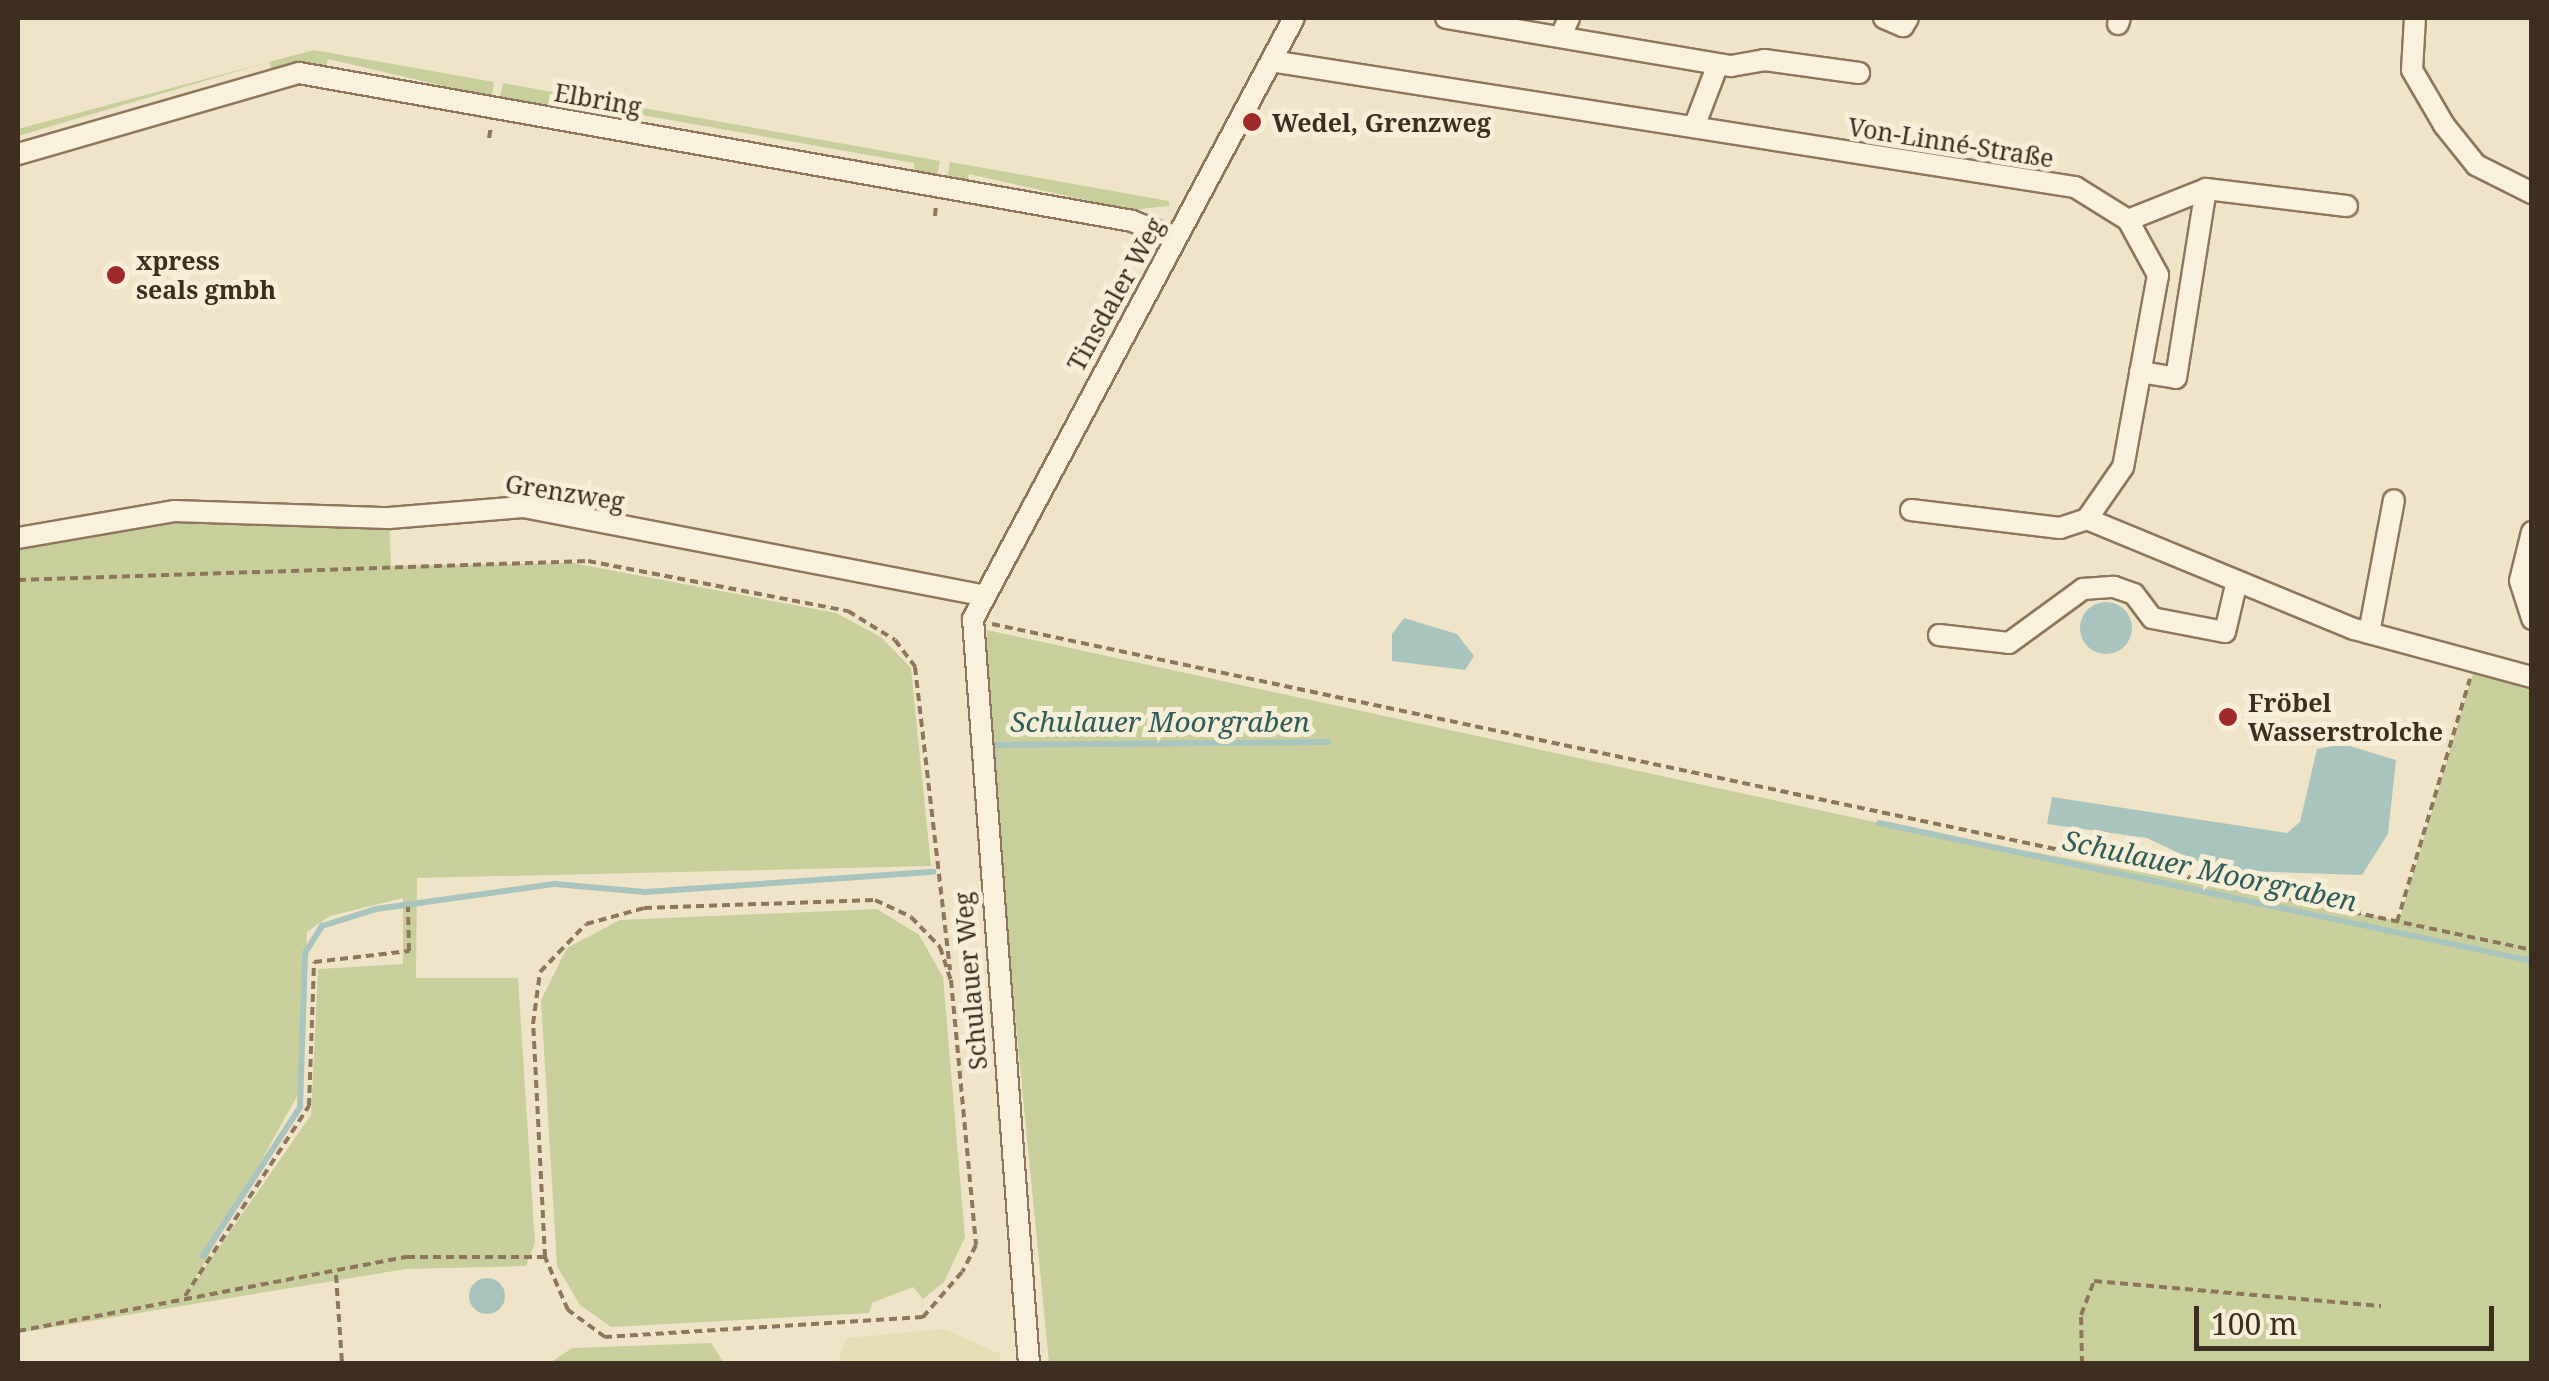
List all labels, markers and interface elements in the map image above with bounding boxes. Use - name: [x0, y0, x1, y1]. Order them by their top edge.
- street label: Elbring: [552, 77, 644, 121]
- place label: Wedel, Grenzweg: [1272, 107, 1491, 137]
- marker: Wedel, Grenzweg: [1241, 111, 1263, 133]
- street label: Von-Linné-Straße: [1846, 111, 2056, 173]
- street label: Tinsdaler Weg: [1060, 212, 1170, 376]
- place label: xpress seals gmbh: [136, 246, 276, 305]
- marker: xpress seals gmbh: [105, 264, 127, 286]
- street label: Grenzweg: [503, 468, 627, 516]
- place label: Fröbel Wasserstrolche: [2248, 688, 2443, 747]
- water label: Schulauer Moorgraben: [1010, 704, 1310, 738]
- marker: Fröbel Wasserstrolche: [2217, 706, 2239, 728]
- water label: Schulauer Moorgraben: [2060, 822, 2360, 918]
- street label: Schulauer Weg: [947, 891, 993, 1071]
- scale bar: [2199, 1286, 2499, 1348]
- text: 100 m: [2211, 1303, 2297, 1344]

